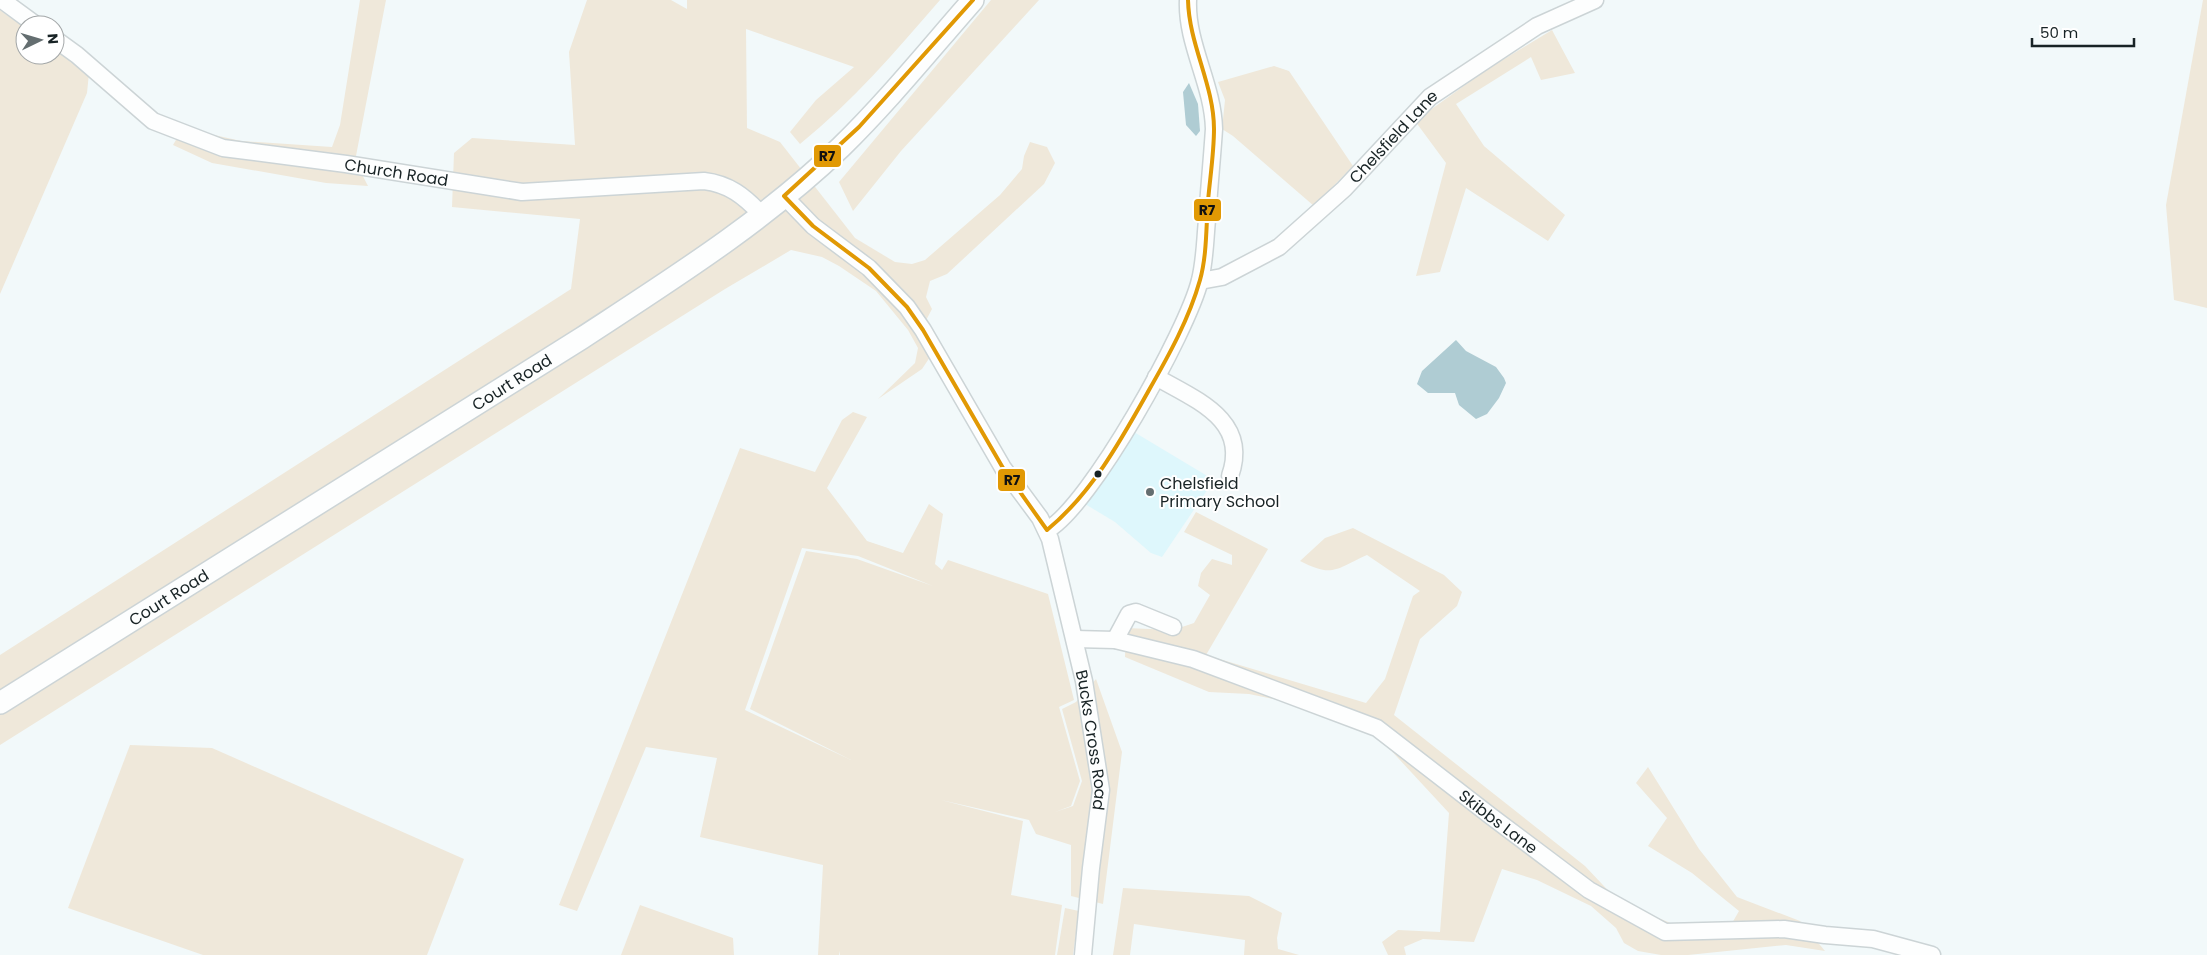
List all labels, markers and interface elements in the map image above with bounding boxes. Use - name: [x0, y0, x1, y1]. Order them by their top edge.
- north arrow: [15, 15, 65, 65]
- scale bar: [2032, 15, 2134, 47]
- text: 50 m: [2040, 22, 2078, 43]
- text: N: [43, 33, 63, 45]
- street label: Chelsfield Lane: [1344, 84, 1442, 189]
- line badge: R7: [813, 144, 842, 168]
- text: R7: [819, 146, 836, 166]
- street label: Church Road: [343, 153, 450, 192]
- line badge: R7: [1193, 198, 1222, 222]
- text: R7: [1199, 200, 1216, 220]
- street label: Court Road: [467, 349, 556, 416]
- line badge: R7: [997, 468, 1026, 492]
- unlabelled marker: [1093, 469, 1103, 479]
- text: R7: [1004, 470, 1021, 490]
- place label: Chelsfield Primary School: [1160, 472, 1279, 513]
- marker: Chelsfield Primary School: [1144, 486, 1156, 498]
- street label: Court Road: [124, 564, 213, 631]
- street label: Bucks Cross Road: [1070, 668, 1112, 812]
- street label: Skibbs Lane: [1454, 784, 1542, 860]

